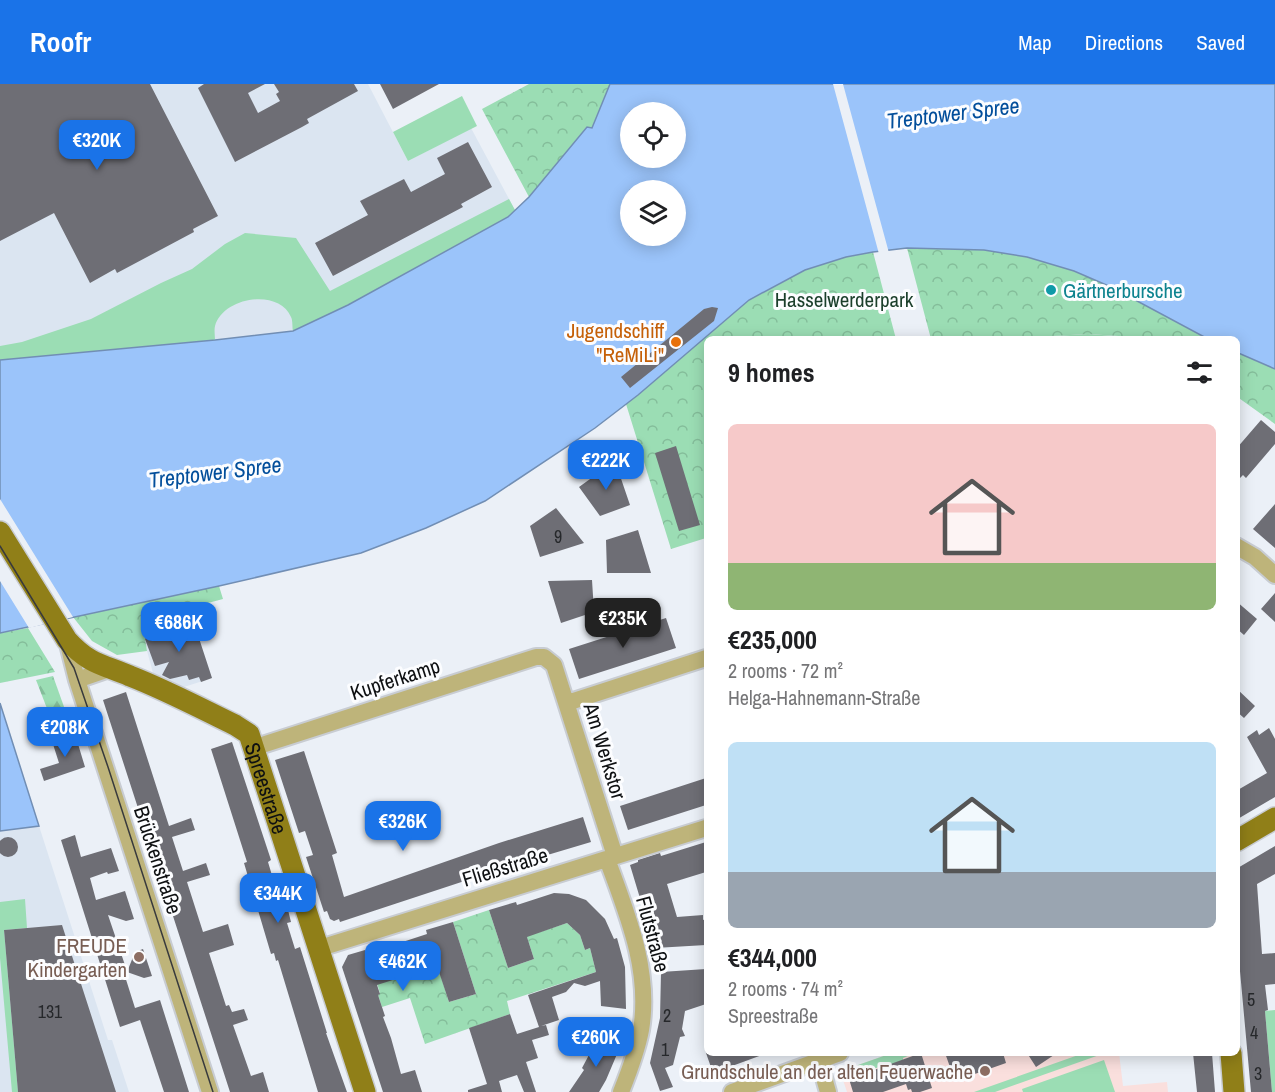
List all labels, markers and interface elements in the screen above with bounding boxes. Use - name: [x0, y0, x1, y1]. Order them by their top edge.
- text: Roofr: [30, 23, 91, 61]
- text: Map: [1018, 28, 1052, 57]
- text: Directions: [1085, 28, 1163, 57]
- text: Saved: [1196, 28, 1245, 57]
- water label: Treptower Spree: [885, 90, 1021, 136]
- map controls: [620, 102, 686, 246]
- button: locate: [620, 102, 686, 168]
- pin: €320K: [55, 120, 139, 171]
- text: €320K: [73, 126, 121, 153]
- button: layers: [620, 180, 686, 246]
- place label: Gärtnerbursche: [1063, 276, 1183, 305]
- marker: Gärtnerbursche: [1044, 283, 1058, 297]
- park label: Hasselwerderpark: [775, 285, 914, 314]
- place label: Jugendschiff "ReMiLi": [567, 316, 665, 369]
- marker: Jugendschiff "ReMiLi": [669, 335, 683, 349]
- text: 9 homes: [728, 355, 815, 390]
- icon: filters: [1183, 356, 1216, 389]
- pin: €222K: [564, 440, 648, 491]
- text: €222K: [582, 446, 630, 473]
- water label: Treptower Spree: [147, 449, 283, 495]
- icon: home: [918, 463, 1026, 571]
- house number: 9: [554, 524, 562, 549]
- pin: €235K: [581, 598, 665, 649]
- pin: €686K: [137, 602, 221, 653]
- text: €235K: [599, 604, 647, 631]
- text: €686K: [155, 608, 203, 635]
- text: €235,000: [728, 622, 817, 657]
- street label: Kupferkamp: [346, 651, 444, 707]
- text: 2 rooms · 72 m²: [728, 657, 843, 684]
- text: Helga-Hahnemann-Straße: [728, 684, 920, 711]
- street label: Am Werkstor: [576, 698, 633, 803]
- pin: €208K: [23, 707, 107, 758]
- text: €208K: [41, 713, 89, 740]
- street label: Spreestraße: [238, 738, 295, 838]
- icon: home: [918, 781, 1026, 889]
- pin: €326K: [361, 801, 445, 852]
- street label: Brückenstraße: [127, 802, 189, 918]
- text: €326K: [379, 807, 427, 834]
- street label: Fließstraße: [459, 840, 551, 894]
- pin: €344K: [236, 873, 320, 924]
- text: €344K: [254, 879, 302, 906]
- street label: Flutstraße: [629, 893, 677, 975]
- place label: FREUDE Kindergarten: [27, 931, 127, 984]
- text: €344,000: [728, 940, 817, 975]
- pin: €462K: [361, 941, 445, 992]
- text: €462K: [379, 947, 427, 974]
- marker: FREUDE Kindergarten: [132, 950, 146, 964]
- text: 2 rooms · 74 m²: [728, 975, 843, 1002]
- house number: 5: [1247, 987, 1255, 1012]
- house number: 131: [38, 999, 63, 1024]
- text: Spreestraße: [728, 1002, 818, 1029]
- house number: 2: [663, 1003, 671, 1028]
- pin: €260K: [554, 1017, 638, 1068]
- house number: 4: [1250, 1020, 1258, 1045]
- text: €260K: [572, 1023, 620, 1050]
- house number: 1: [661, 1037, 670, 1062]
- place label: Grundschule an der alten Feuerwache: [681, 1057, 973, 1086]
- house number: 3: [1254, 1061, 1262, 1086]
- marker: Grundschule an der alten Feuerwache: [978, 1064, 992, 1078]

